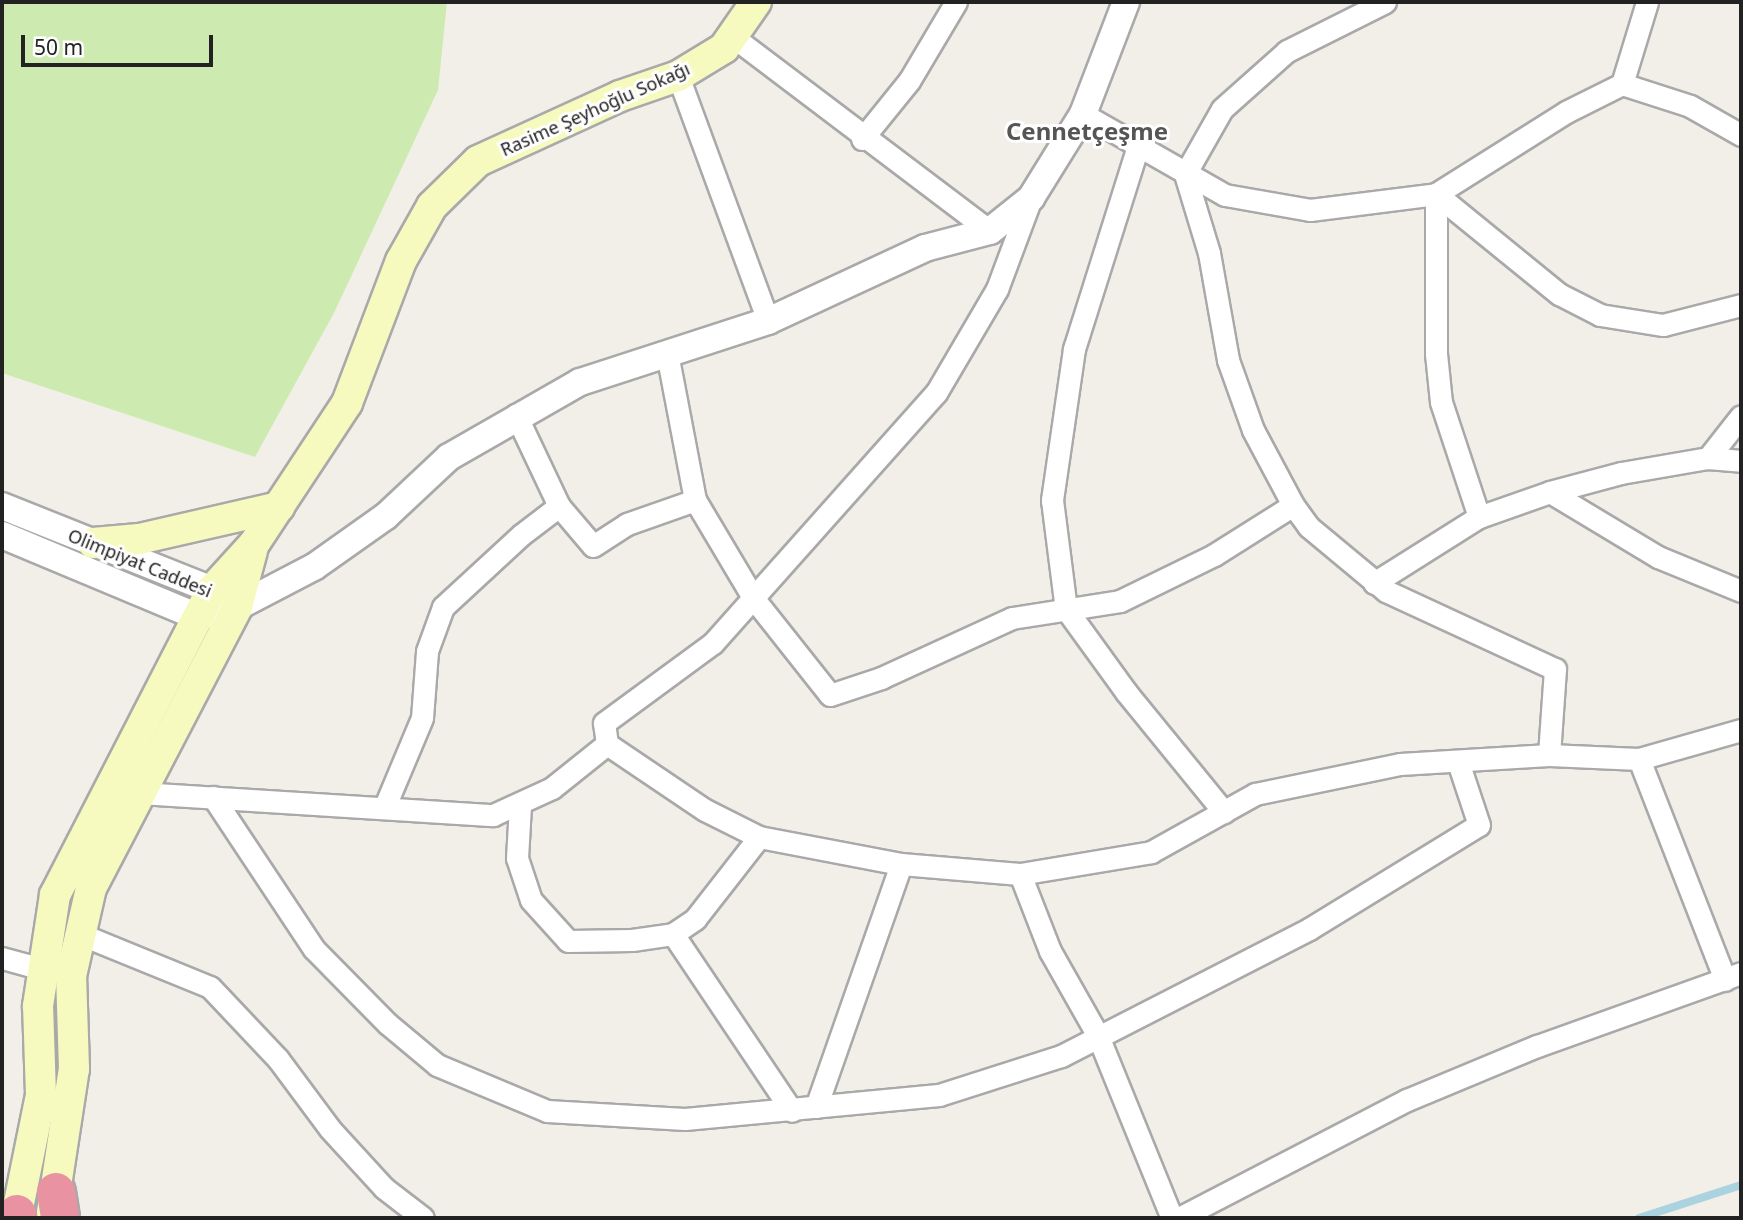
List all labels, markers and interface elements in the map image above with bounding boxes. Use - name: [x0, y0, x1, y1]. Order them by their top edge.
- scale bar: [24, 21, 217, 65]
- text: 50 m: [34, 33, 83, 61]
- street label: Rasime Şeyhoğlu Sokağı: [497, 57, 693, 161]
- district label: Cennetçeşme: [1006, 117, 1168, 145]
- street label: Olimpiyat Caddesi: [65, 524, 215, 602]

